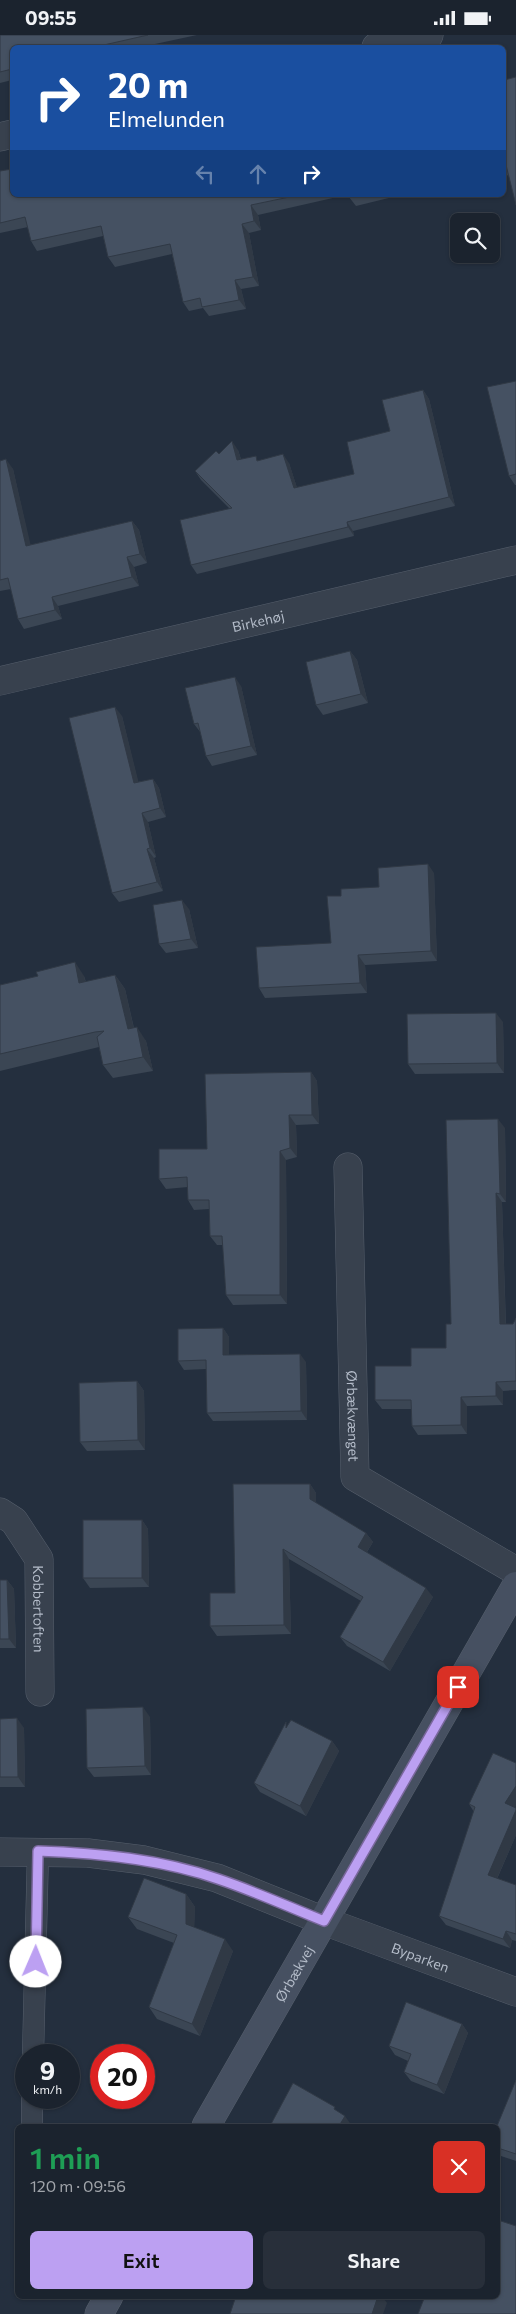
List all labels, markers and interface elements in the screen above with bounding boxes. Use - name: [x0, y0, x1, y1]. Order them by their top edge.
- text: 09:55: [25, 6, 77, 29]
- text: 20 m: [108, 62, 188, 105]
- icon: right: [25, 65, 90, 130]
- text: Elmelunden: [108, 105, 225, 132]
- icon: left: [191, 160, 219, 188]
- icon: ahead: [244, 160, 272, 188]
- icon: right: [297, 160, 325, 188]
- map controls: [450, 213, 500, 263]
- button: search: [450, 213, 500, 263]
- street label: Birkehøj: [230, 606, 286, 635]
- street label: Ørbækvænget: [344, 1370, 363, 1462]
- street label: Kobbertoften: [31, 1565, 48, 1653]
- pin: [437, 1666, 479, 1708]
- icon: arrive: [444, 1673, 472, 1701]
- position arrow: [9, 1935, 61, 1987]
- street label: Byparken: [390, 1938, 452, 1975]
- street label: Ørbækvej: [271, 1942, 316, 2005]
- speed limit sign: 20: [90, 2044, 155, 2109]
- text: 9: [40, 2055, 55, 2085]
- text: km/h: [33, 2082, 62, 2096]
- text: 1 min: [30, 2138, 101, 2175]
- button: close: [433, 2141, 485, 2193]
- text: 120 m · 09:56: [30, 2176, 126, 2195]
- button: Exit: [30, 2231, 253, 2289]
- button: Share: [263, 2231, 485, 2289]

